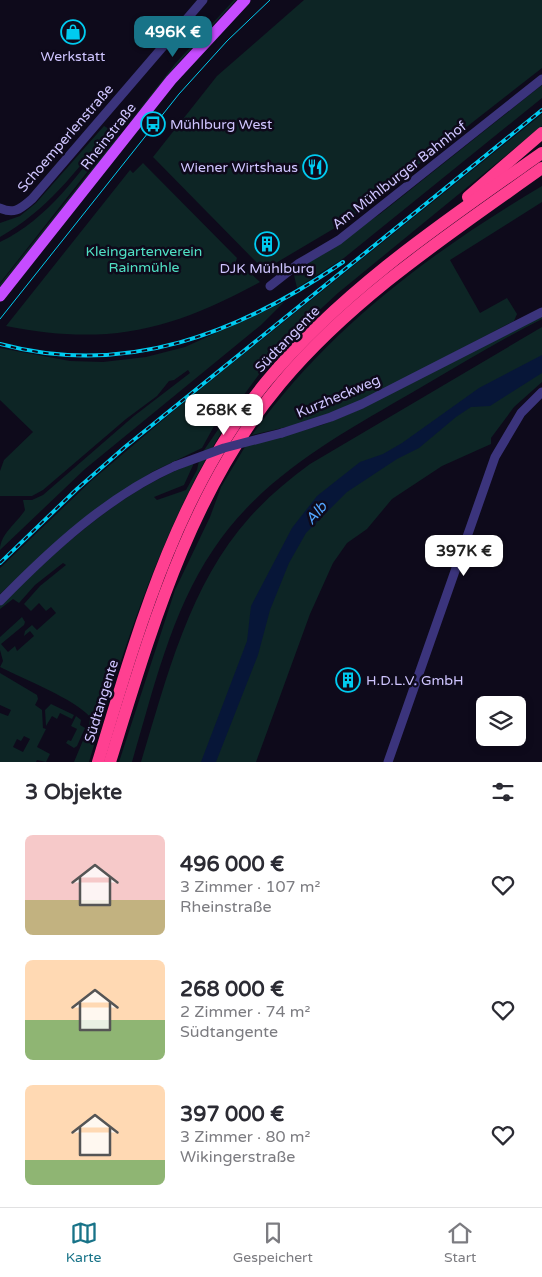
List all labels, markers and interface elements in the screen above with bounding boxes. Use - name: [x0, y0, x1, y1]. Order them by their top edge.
- pin: 496K €: [132, 15, 214, 58]
- shop icon: Werkstatt: [60, 19, 86, 45]
- text: 496K €: [145, 22, 201, 42]
- place label: Werkstatt: [41, 48, 106, 65]
- street label: Schoemperlenstraße: [14, 81, 117, 196]
- street label: Rheinstraße: [77, 99, 140, 173]
- bus stop icon: Mühlburg West: [140, 111, 166, 137]
- place label: Mühlburg West: [170, 116, 273, 133]
- street label: Am Mühlburger Bahnhof: [329, 117, 470, 233]
- restaurant icon: Wiener Wirtshaus: [302, 154, 328, 180]
- place label: Wiener Wirtshaus: [181, 159, 298, 176]
- building icon: DJK Mühlburg: [254, 231, 280, 257]
- park label: Kleingartenverein Rainmühle: [86, 243, 202, 276]
- place label: DJK Mühlburg: [219, 260, 315, 277]
- street label: Südtangente: [251, 302, 323, 376]
- street label: Kurzheckweg: [294, 371, 383, 422]
- pin: 268K €: [183, 394, 265, 436]
- text: 268K €: [196, 400, 252, 420]
- water label: Alb: [301, 497, 332, 528]
- pin: 397K €: [423, 534, 505, 577]
- text: 397K €: [436, 541, 492, 561]
- street label: Südtangente: [81, 658, 122, 745]
- building icon: H.D.L.V. GmbH: [335, 667, 361, 693]
- place label: H.D.L.V. GmbH: [366, 672, 464, 689]
- map controls: [476, 696, 526, 746]
- button: layers: [476, 696, 526, 746]
- icon: filters: [489, 778, 517, 806]
- text: 3 Objekte: [25, 780, 122, 805]
- text: 496 000 €: [180, 852, 284, 877]
- icon: home: [65, 855, 125, 915]
- icon: heart: [489, 871, 517, 899]
- text: 3 Zimmer · 107 m²: [180, 877, 320, 897]
- text: Rheinstraße: [180, 897, 272, 917]
- text: 268 000 €: [180, 977, 284, 1002]
- icon: home: [65, 980, 125, 1040]
- icon: heart: [489, 996, 517, 1024]
- text: 2 Zimmer · 74 m²: [180, 1002, 310, 1022]
- text: Südtangente: [180, 1022, 278, 1042]
- text: 397 000 €: [180, 1102, 284, 1127]
- icon: home: [65, 1105, 125, 1165]
- icon: heart: [489, 1121, 517, 1149]
- text: 3 Zimmer · 80 m²: [180, 1127, 310, 1147]
- text: Wikingerstraße: [180, 1147, 295, 1167]
- tab: Karte: [66, 1219, 101, 1266]
- tab: Gespeichert: [233, 1219, 313, 1266]
- tab: Start: [444, 1219, 476, 1266]

